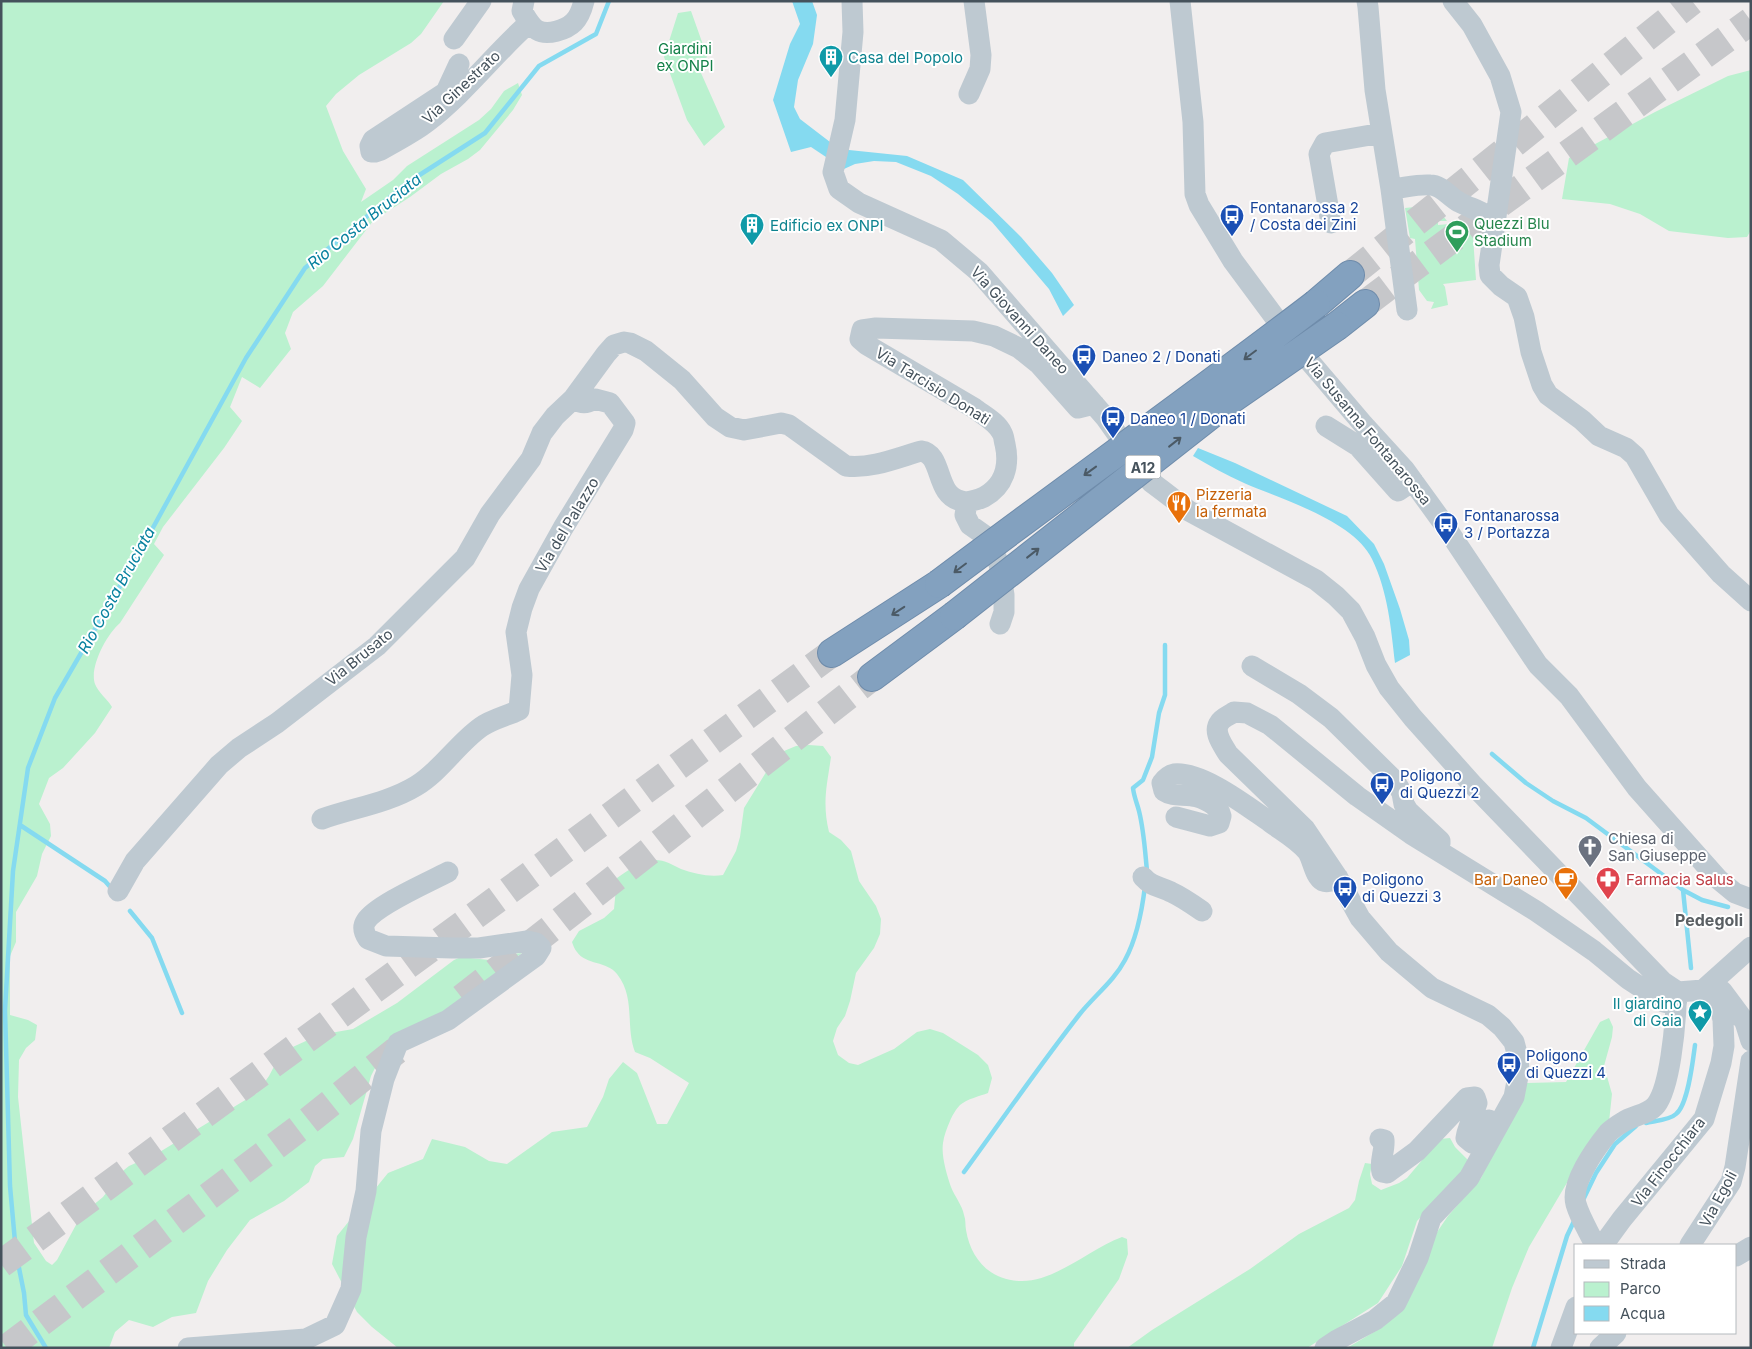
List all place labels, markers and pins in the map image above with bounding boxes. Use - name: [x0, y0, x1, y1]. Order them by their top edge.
- building icon: Casa del Popolo: [818, 44, 844, 78]
- place label: Casa del Popolo: [848, 48, 963, 67]
- place label: Fontanarossa 2 / Costa dei Zini: [1250, 198, 1359, 234]
- bus stop icon: Fontanarossa 2 / Costa dei Zini: [1219, 203, 1245, 237]
- building icon: Edificio ex ONPI: [739, 212, 765, 246]
- place label: Quezzi Blu Stadium: [1474, 214, 1550, 250]
- place label: Edificio ex ONPI: [770, 216, 884, 235]
- sports icon: Quezzi Blu Stadium: [1444, 219, 1470, 253]
- bus stop icon: Daneo 2 / Donati: [1071, 343, 1097, 377]
- place label: Daneo 2 / Donati: [1102, 347, 1221, 366]
- bus stop icon: Daneo 1 / Donati: [1100, 405, 1126, 439]
- place label: Daneo 1 / Donati: [1130, 409, 1246, 428]
- place label: Pizzeria la fermata: [1196, 485, 1267, 521]
- restaurant icon: Pizzeria la fermata: [1166, 490, 1192, 524]
- place label: Fontanarossa 3 / Portazza: [1464, 506, 1559, 542]
- bus stop icon: Fontanarossa 3 / Portazza: [1433, 511, 1459, 545]
- place label: Poligono di Quezzi 2: [1400, 766, 1479, 802]
- bus stop icon: Poligono di Quezzi 2: [1369, 771, 1395, 805]
- place label: Chiesa di San Giuseppe: [1608, 829, 1707, 865]
- church icon: Chiesa di San Giuseppe: [1577, 834, 1603, 868]
- cafe icon: Bar Daneo: [1553, 866, 1579, 900]
- pharmacy icon: Farmacia Salus: [1595, 866, 1621, 900]
- place label: Poligono di Quezzi 3: [1362, 870, 1442, 906]
- place label: Bar Daneo: [1474, 870, 1548, 889]
- place label: Farmacia Salus: [1626, 870, 1734, 889]
- bus stop icon: Poligono di Quezzi 3: [1332, 875, 1358, 909]
- place label: Il giardino di Gaia: [1613, 994, 1682, 1030]
- place icon: Il giardino di Gaia: [1687, 999, 1713, 1033]
- place label: Poligono di Quezzi 4: [1526, 1046, 1606, 1082]
- bus stop icon: Poligono di Quezzi 4: [1496, 1051, 1522, 1085]

